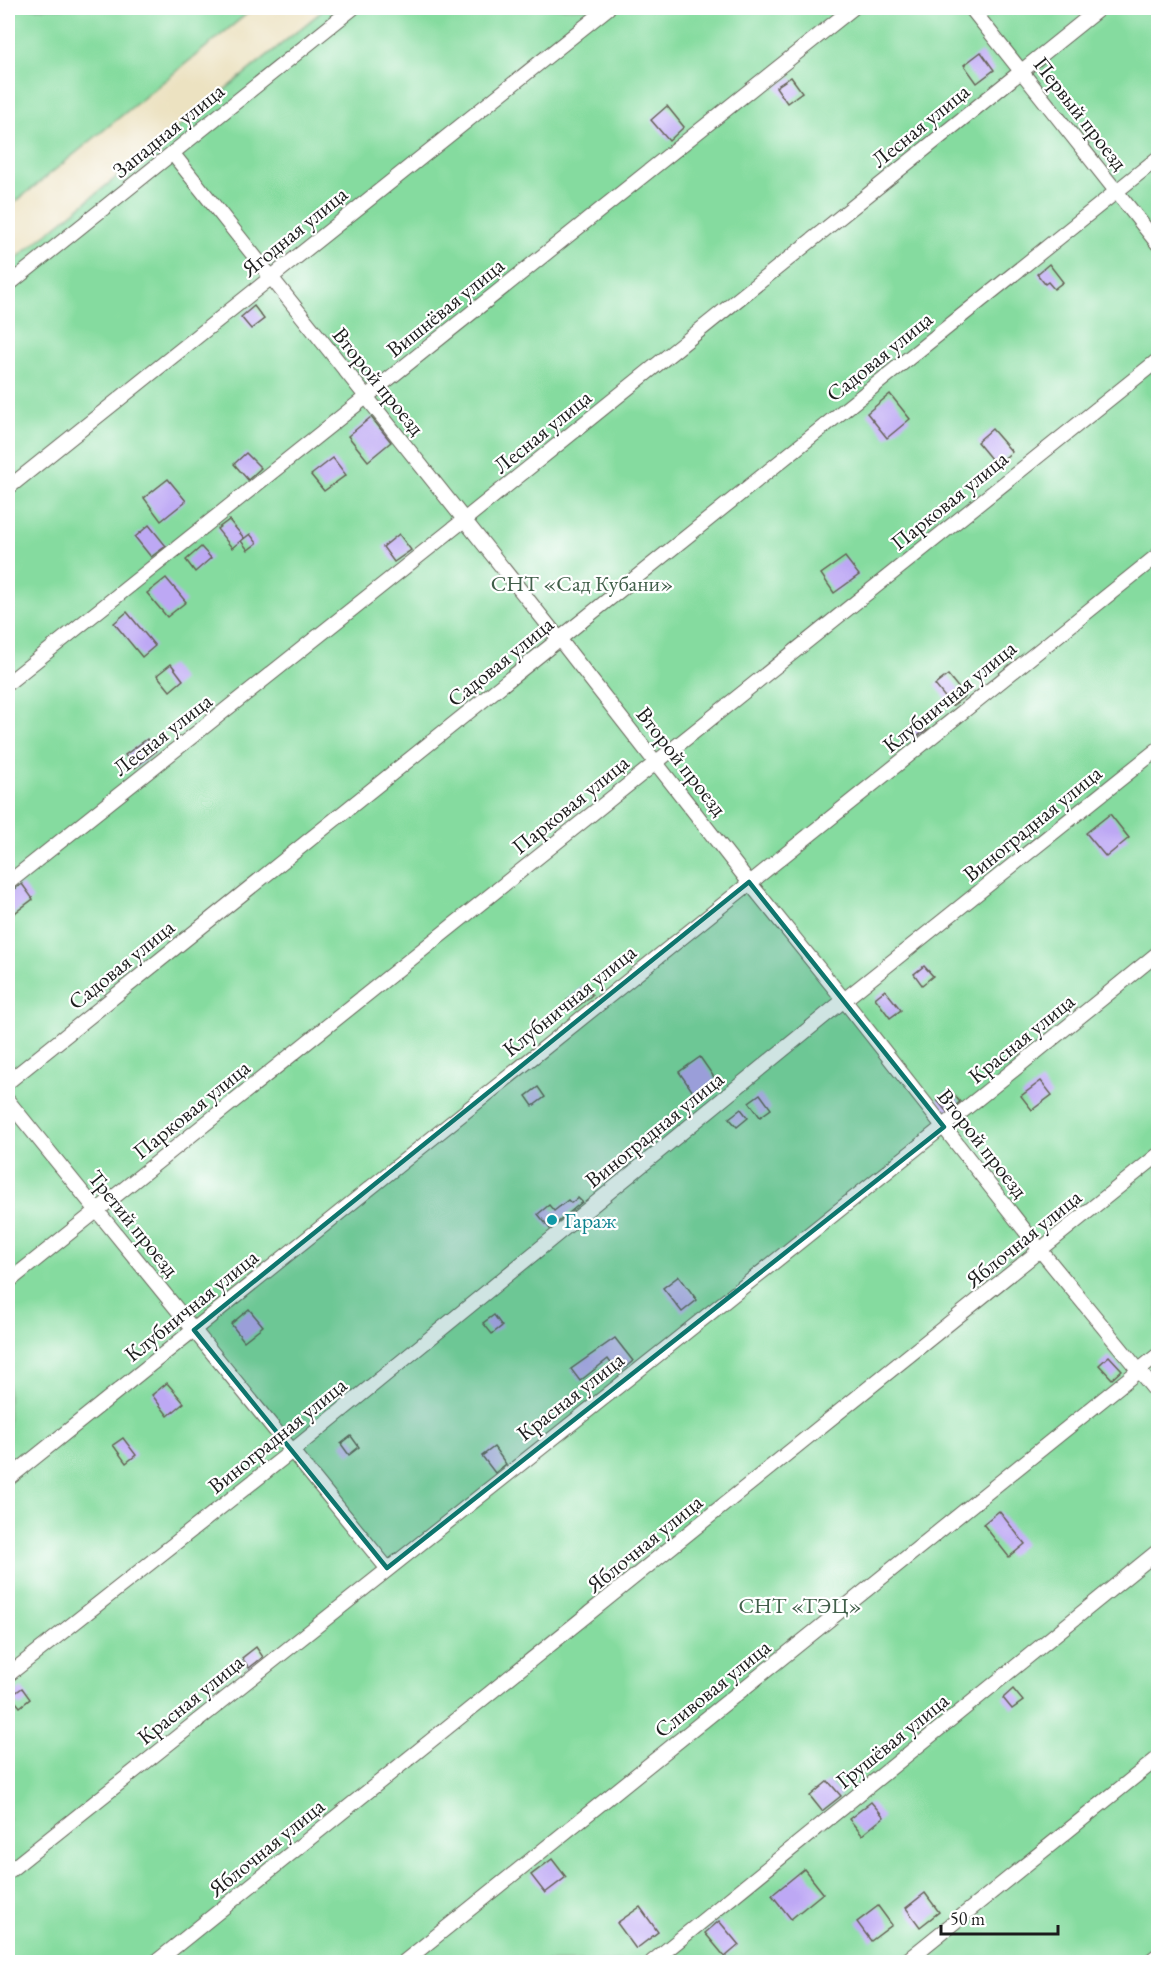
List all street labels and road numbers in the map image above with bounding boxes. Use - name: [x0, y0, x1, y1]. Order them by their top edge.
- street label: Первый проезд: [1027, 50, 1134, 176]
- street label: Западная улица: [106, 76, 230, 184]
- street label: Лесная улица: [865, 77, 976, 174]
- street label: Ягодная улица: [234, 179, 354, 284]
- street label: Вишнёвая улица: [380, 251, 510, 364]
- street label: Садовая улица: [820, 304, 939, 408]
- street label: Второй проезд: [326, 321, 431, 441]
- street label: Лесная улица: [487, 383, 598, 480]
- street label: Парковая улица: [885, 444, 1014, 557]
- street label: Садовая улица: [441, 609, 560, 713]
- street label: Клубничная улица: [876, 633, 1022, 759]
- street label: Лесная улица: [107, 686, 218, 782]
- street label: Второй проезд: [630, 701, 733, 822]
- street label: Парковая улица: [506, 748, 635, 861]
- street label: Виноградная улица: [957, 758, 1108, 888]
- street label: Садовая улица: [62, 912, 181, 1016]
- street label: Клубничная улица: [496, 937, 642, 1063]
- street label: Красная улица: [962, 986, 1081, 1090]
- street label: Парковая улица: [127, 1053, 256, 1166]
- street label: Виноградная улица: [579, 1064, 730, 1194]
- street label: Второй проезд: [931, 1083, 1034, 1204]
- street label: Третий проезд: [82, 1164, 186, 1283]
- street label: Яблочная улица: [958, 1182, 1088, 1295]
- street label: Клубничная улица: [118, 1242, 264, 1368]
- street label: Красная улица: [511, 1345, 630, 1447]
- street label: Виноградная улица: [202, 1370, 353, 1500]
- street label: Яблочная улица: [579, 1487, 709, 1600]
- street label: Сливовая улица: [648, 1632, 777, 1744]
- street label: Красная улица: [131, 1647, 250, 1751]
- street label: Грушёвая улица: [830, 1686, 955, 1795]
- street label: Яблочная улица: [201, 1791, 331, 1904]

